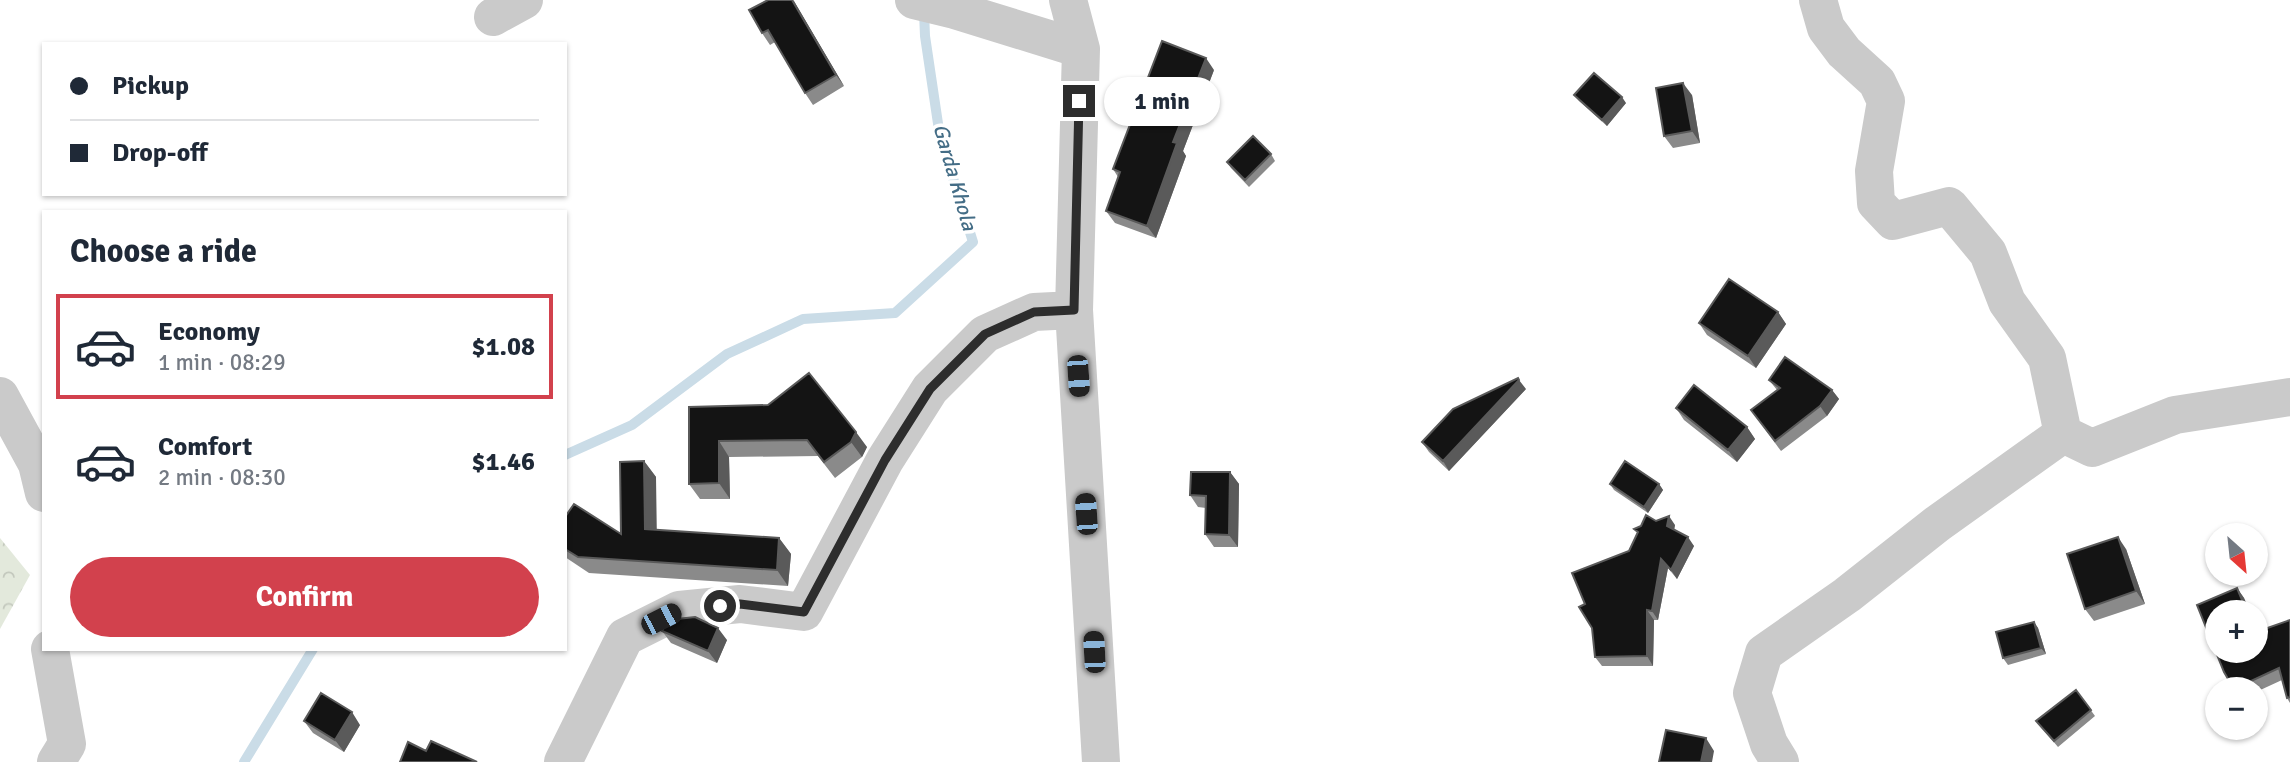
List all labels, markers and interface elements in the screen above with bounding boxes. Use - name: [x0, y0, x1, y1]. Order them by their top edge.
- text: Pickup: [112, 70, 189, 102]
- callout: 1 min: [1104, 76, 1219, 126]
- route end: [1063, 85, 1095, 117]
- text: 1 min: [1134, 87, 1190, 116]
- water label: Garda Khola: [927, 121, 983, 235]
- text: Drop-off: [112, 137, 208, 169]
- text: Choose a ride: [70, 232, 257, 271]
- icon: car: [74, 315, 137, 378]
- text: Economy: [158, 316, 260, 348]
- text: $1.08: [471, 331, 535, 363]
- text: 1 min · 08:29: [158, 348, 286, 377]
- car: [1067, 354, 1090, 398]
- icon: car: [74, 430, 137, 493]
- text: Comfort: [158, 431, 252, 463]
- text: $1.46: [471, 446, 535, 478]
- text: 2 min · 08:30: [158, 463, 286, 492]
- car: [1075, 492, 1098, 536]
- north arrow: [2205, 523, 2268, 586]
- map controls: [2205, 523, 2268, 740]
- button: Confirm: [70, 557, 539, 637]
- route start: [704, 590, 736, 622]
- car: [638, 600, 685, 638]
- button: +: [2205, 600, 2268, 663]
- car: [1083, 630, 1106, 674]
- button: −: [2205, 677, 2268, 740]

